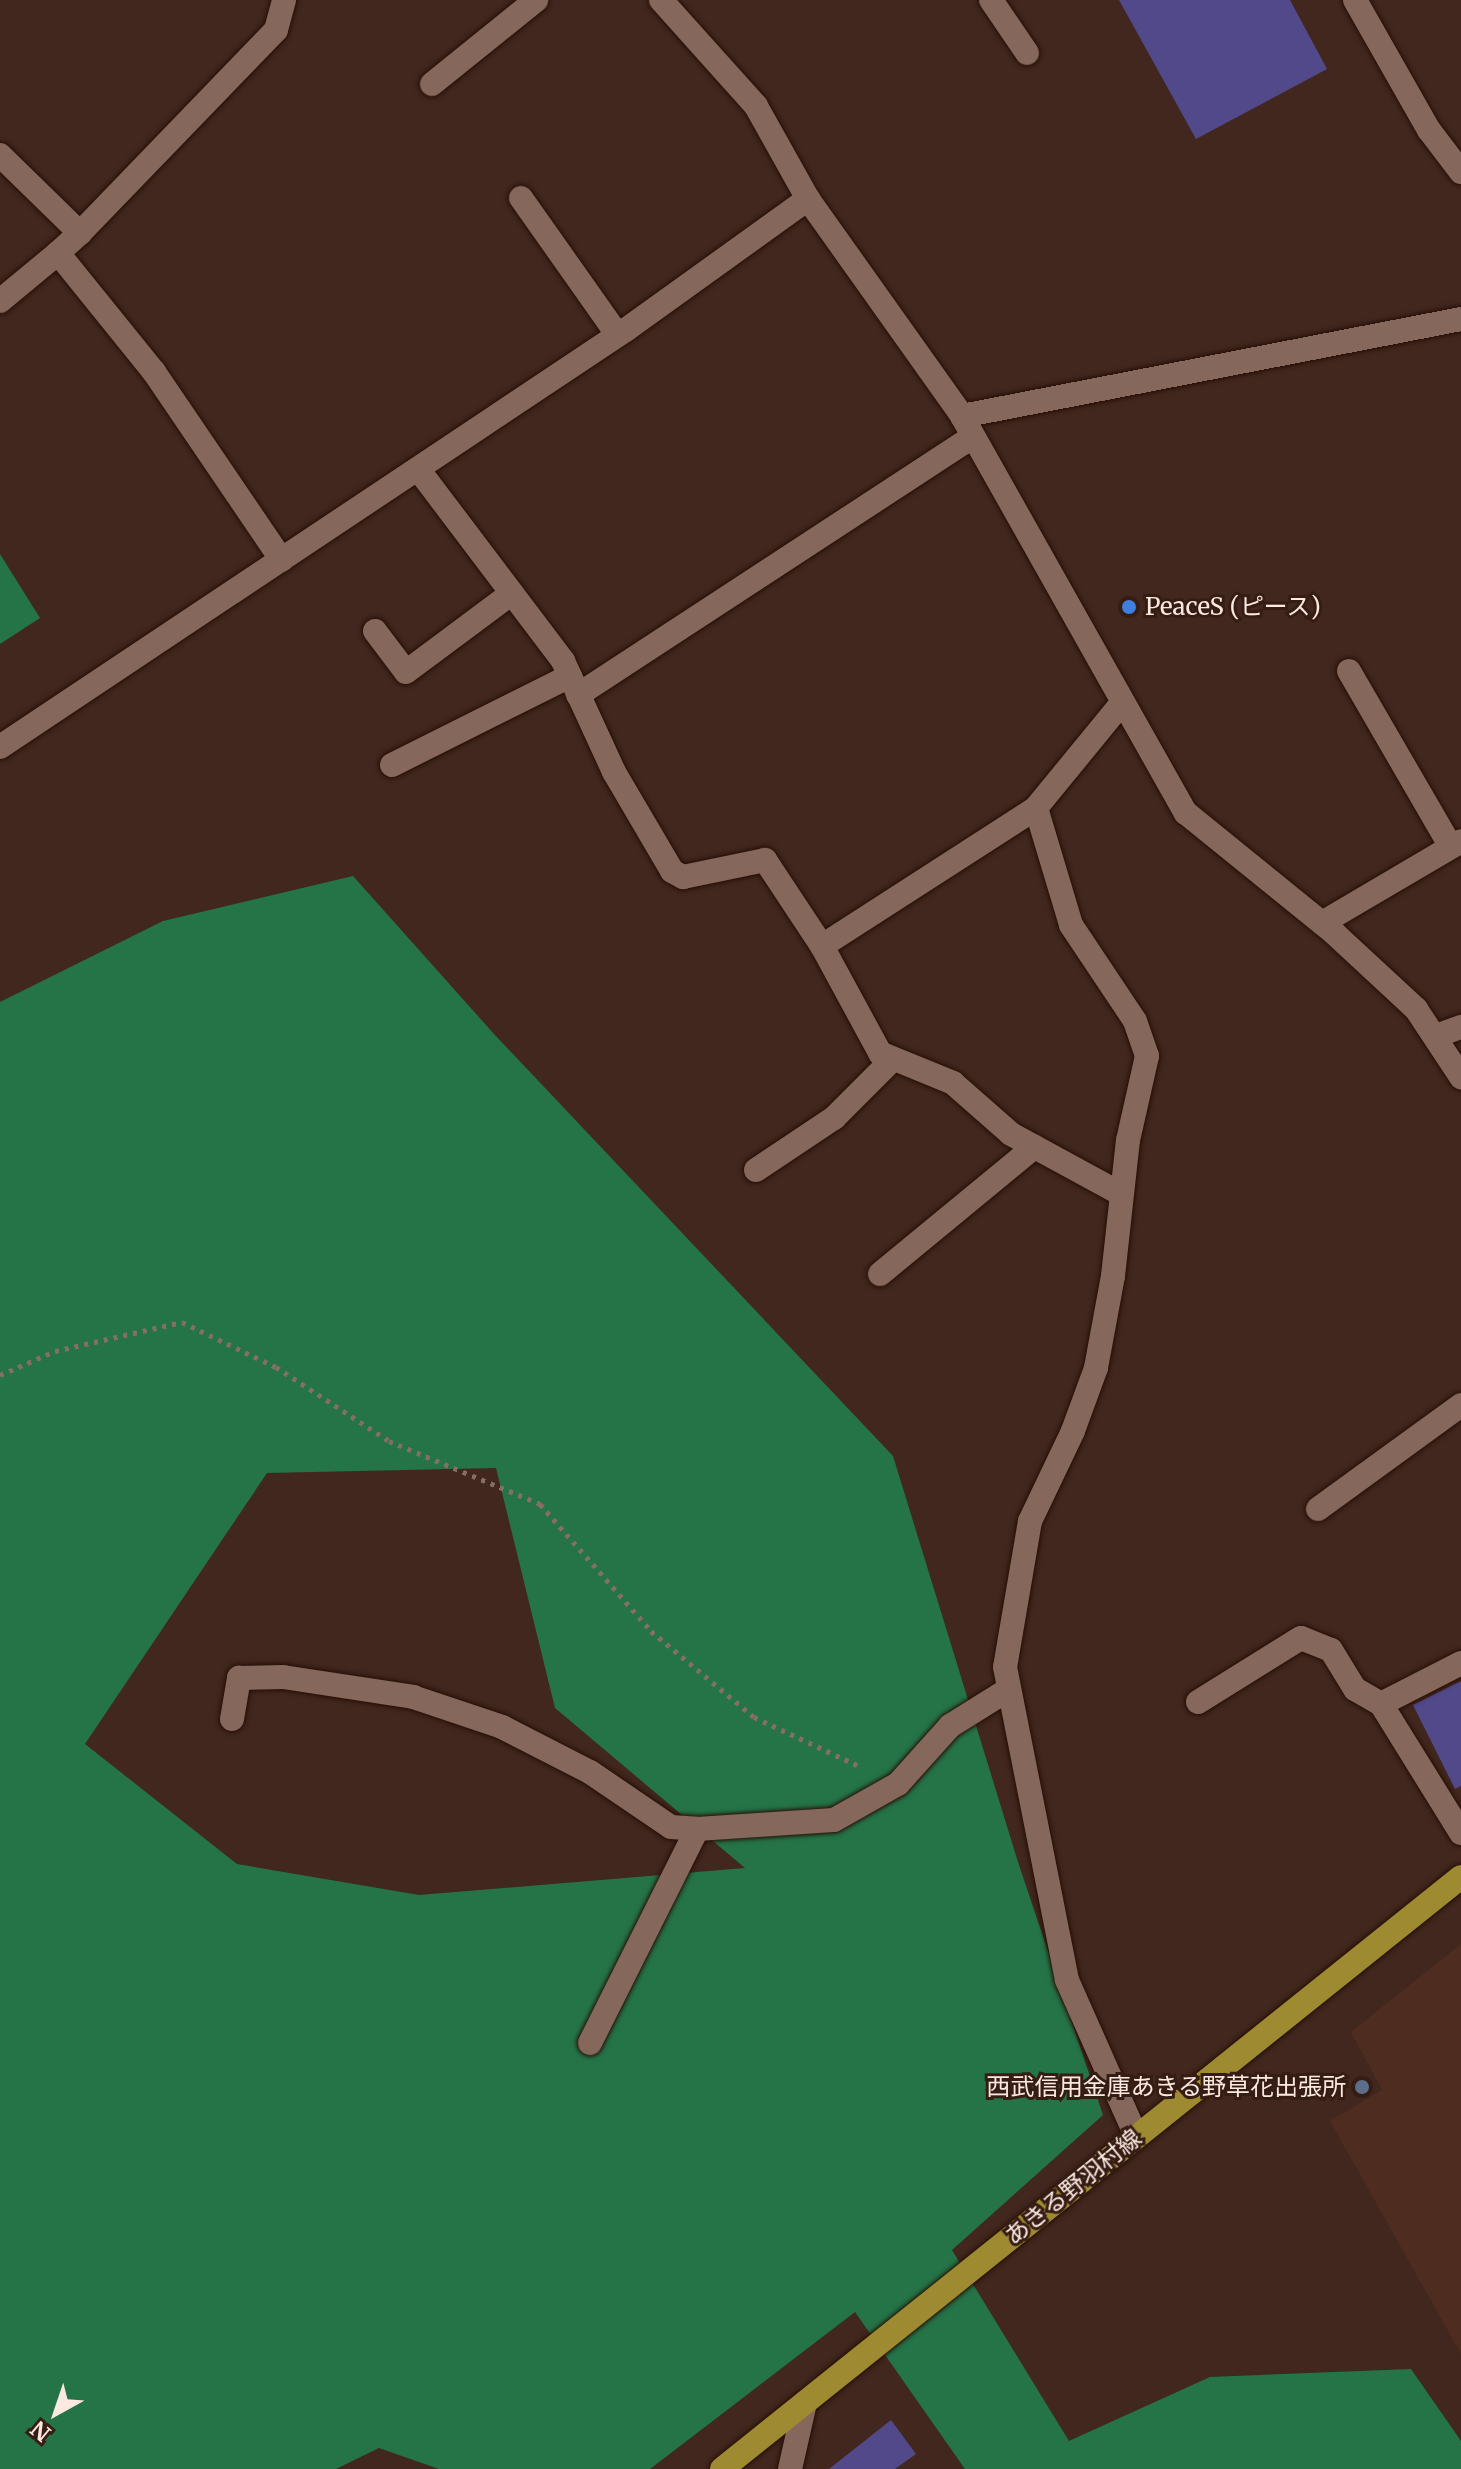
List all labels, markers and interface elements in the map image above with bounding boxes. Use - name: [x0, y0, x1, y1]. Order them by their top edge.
- place label: PeaceS (ピース): [1145, 593, 1322, 621]
- marker: PeaceS (ピース): [1120, 598, 1138, 616]
- place label: 西武信用金庫あきる野草花出張所: [986, 2073, 1346, 2101]
- marker: 西武信用金庫あきる野草花出張所: [1353, 2078, 1371, 2096]
- street label: あきる野羽村線: [999, 2123, 1147, 2251]
- north arrow: [16, 2373, 96, 2453]
- text: N: [25, 2415, 56, 2448]

